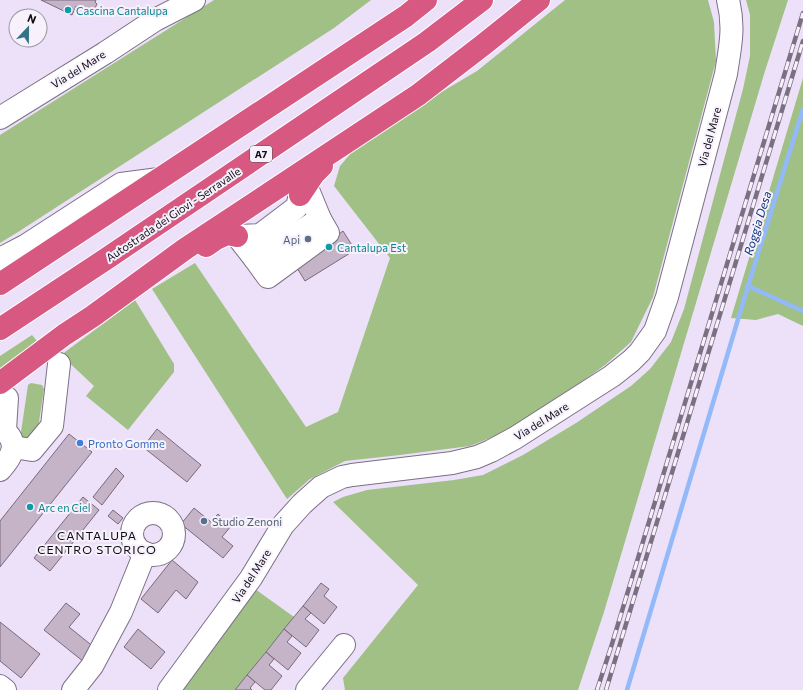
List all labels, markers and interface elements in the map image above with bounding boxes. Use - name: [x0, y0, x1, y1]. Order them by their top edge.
- place label: Cascina Cantalupa: [76, 4, 168, 17]
- marker: Cascina Cantalupa: [63, 5, 73, 15]
- north arrow: [8, 8, 48, 48]
- text: N: [26, 11, 38, 26]
- street label: Via del Mare: [48, 47, 108, 91]
- street label: Via del Mare: [695, 105, 723, 168]
- road number: A7: [250, 146, 272, 162]
- street label: Autostrada dei Giovi - Serravalle: [103, 164, 243, 264]
- water label: Roggia Desa: [741, 189, 773, 257]
- place label: Api: [283, 233, 300, 246]
- marker: Api: [303, 234, 313, 244]
- place label: Cantalupa Est: [337, 241, 407, 254]
- marker: Cantalupa Est: [324, 242, 334, 252]
- street label: Via del Mare: [511, 399, 571, 443]
- place label: Pronto Gomme: [88, 437, 165, 450]
- marker: Pronto Gomme: [75, 438, 85, 448]
- place label: Arc en Ciel: [38, 501, 91, 514]
- marker: Arc en Ciel: [25, 502, 35, 512]
- place label: Studio Zenoni: [212, 515, 282, 528]
- marker: Studio Zenoni: [199, 516, 209, 526]
- district label: CANTALUPA CENTRO STORICO: [37, 528, 157, 556]
- street label: Via del Mare: [229, 547, 273, 605]

